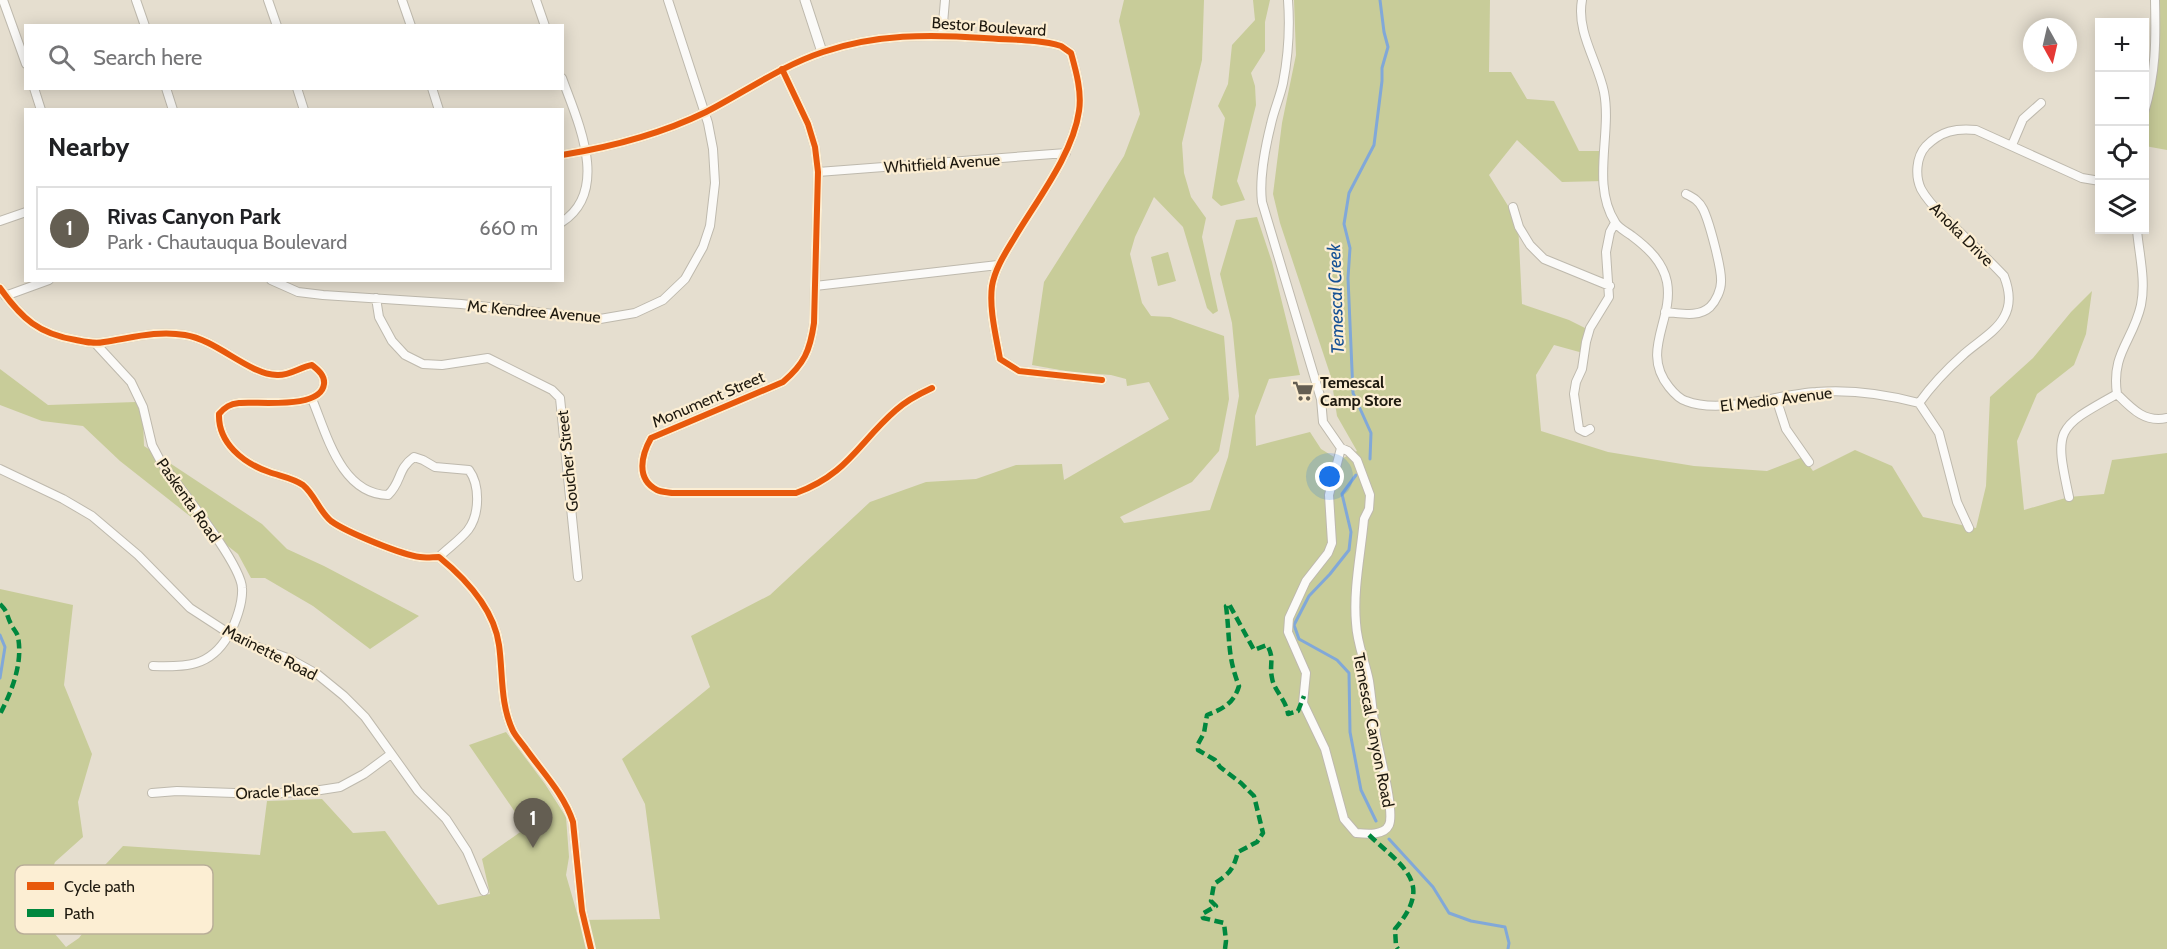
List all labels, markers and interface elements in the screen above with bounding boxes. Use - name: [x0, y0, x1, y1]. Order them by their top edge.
- street label: Bestor Boulevard: [931, 13, 1047, 40]
- north arrow: [2023, 18, 2077, 72]
- map controls: [2095, 18, 2149, 234]
- button: +: [2095, 18, 2149, 72]
- search box: [24, 24, 564, 90]
- icon: search: [45, 41, 78, 74]
- text: Search here: [93, 44, 202, 71]
- button: −: [2095, 72, 2149, 126]
- button: locate: [2095, 126, 2149, 180]
- text: Nearby: [48, 131, 129, 163]
- street label: Whitfield Avenue: [883, 150, 1001, 177]
- button: layers: [2095, 180, 2149, 234]
- street label: Anoka Drive: [1926, 199, 1997, 270]
- text: Rivas Canyon Park: [107, 203, 281, 230]
- text: 1: [66, 216, 73, 240]
- text: 660 m: [479, 216, 538, 240]
- text: Park · Chautauqua Boulevard: [107, 230, 347, 254]
- water label: Temescal Creek: [1323, 242, 1349, 355]
- street label: Mc Kendree Avenue: [467, 296, 601, 327]
- street label: Monument Street: [649, 367, 768, 432]
- place label: Temescal Camp Store: [1320, 373, 1401, 410]
- supermarket icon: Temescal Camp Store: [1291, 379, 1315, 403]
- street label: El Medio Avenue: [1719, 383, 1833, 416]
- street label: Goucher Street: [553, 409, 582, 513]
- street label: Paskenta Road: [153, 455, 225, 546]
- your location: [1315, 462, 1344, 491]
- street label: Marinette Road: [219, 621, 320, 684]
- street label: Temescal Canyon Road: [1349, 651, 1398, 809]
- street label: Oracle Place: [235, 780, 319, 803]
- pin: 1: [514, 798, 552, 848]
- legend: [15, 865, 213, 934]
- text: Cycle path: [64, 877, 135, 896]
- text: Path: [64, 904, 95, 923]

